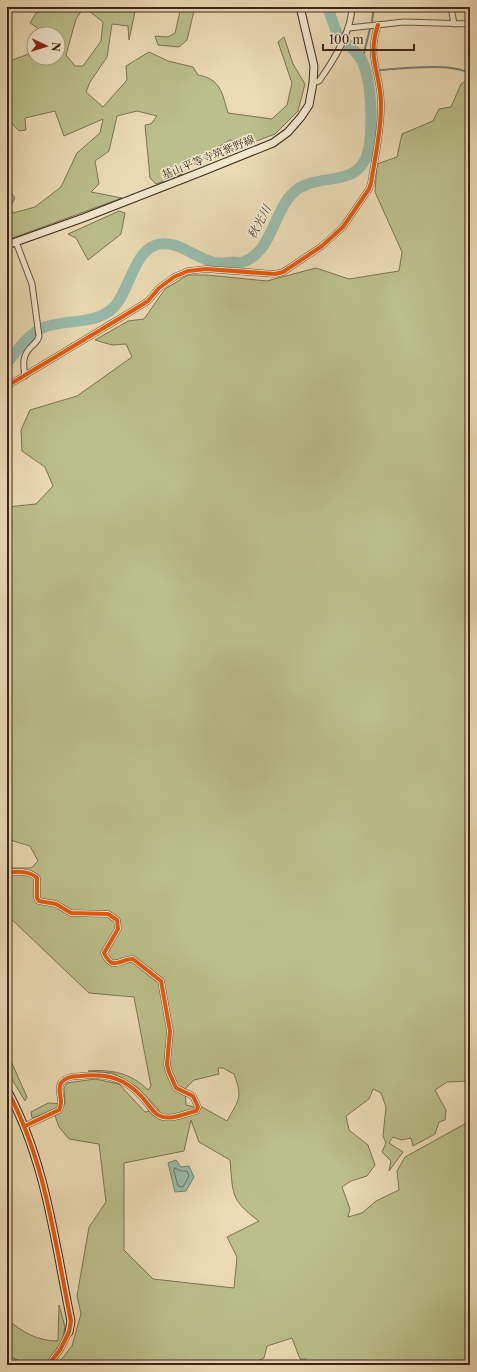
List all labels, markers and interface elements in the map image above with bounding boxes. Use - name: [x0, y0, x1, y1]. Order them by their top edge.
- north arrow: [26, 26, 66, 66]
- scale bar: [323, 26, 414, 52]
- text: 100 m: [329, 32, 364, 47]
- text: N: [49, 41, 63, 52]
- street label: 基山平等寺筑紫野線: [159, 132, 257, 182]
- water label: 秋光川: [244, 201, 275, 241]

